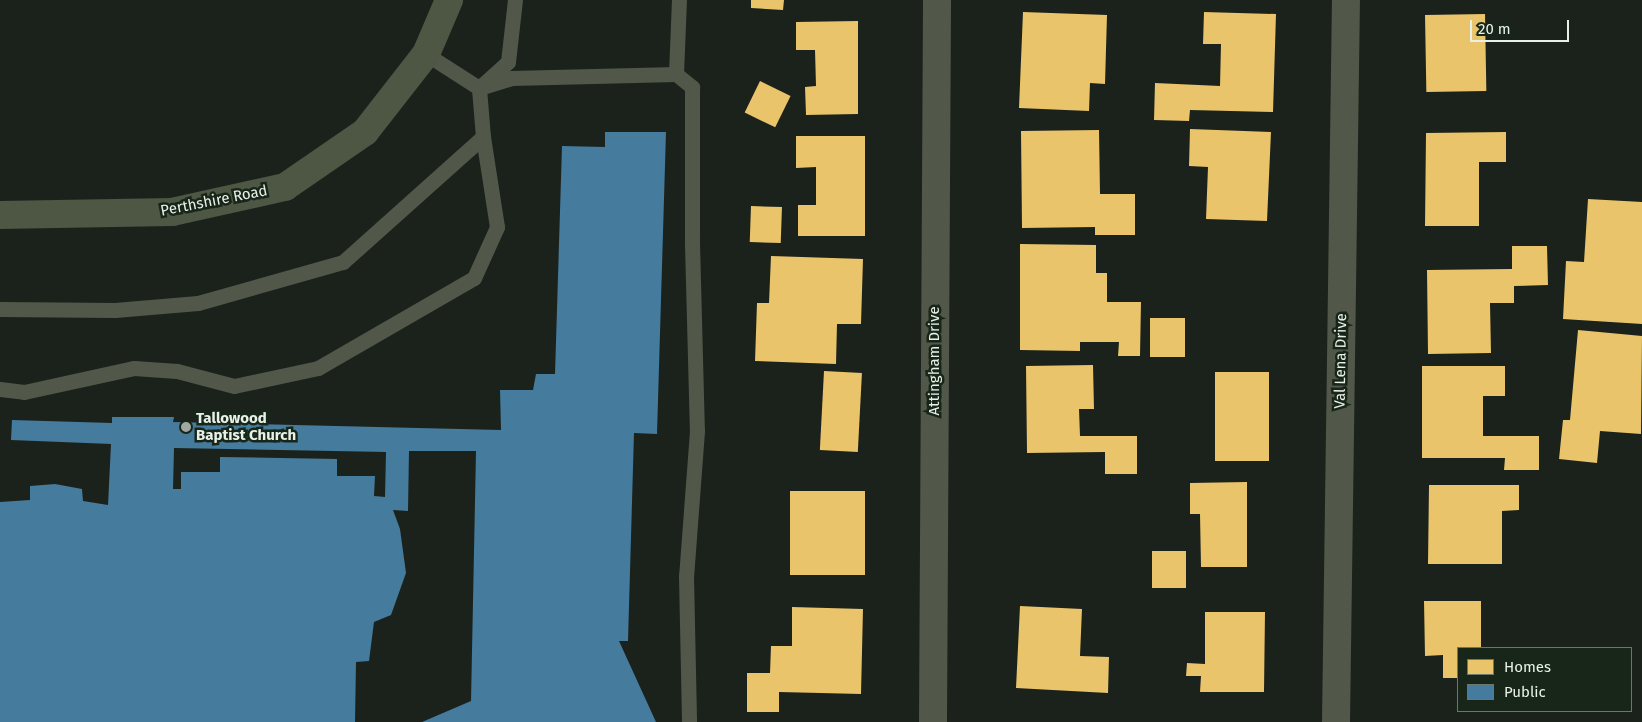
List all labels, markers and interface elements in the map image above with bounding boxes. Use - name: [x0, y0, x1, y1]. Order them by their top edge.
- scale bar: [1472, 10, 1571, 42]
- text: 20 m: [1478, 20, 1511, 38]
- street label: Perthshire Road: [159, 182, 269, 220]
- street label: Attingham Drive: [926, 306, 944, 416]
- street label: Val Lena Drive: [1331, 313, 1351, 409]
- place label: Tallowood Baptist Church: [196, 409, 296, 444]
- marker: Tallowood Baptist Church: [180, 421, 192, 433]
- legend: [1457, 647, 1632, 712]
- text: Homes: [1504, 658, 1551, 676]
- text: Public: [1504, 683, 1546, 701]

